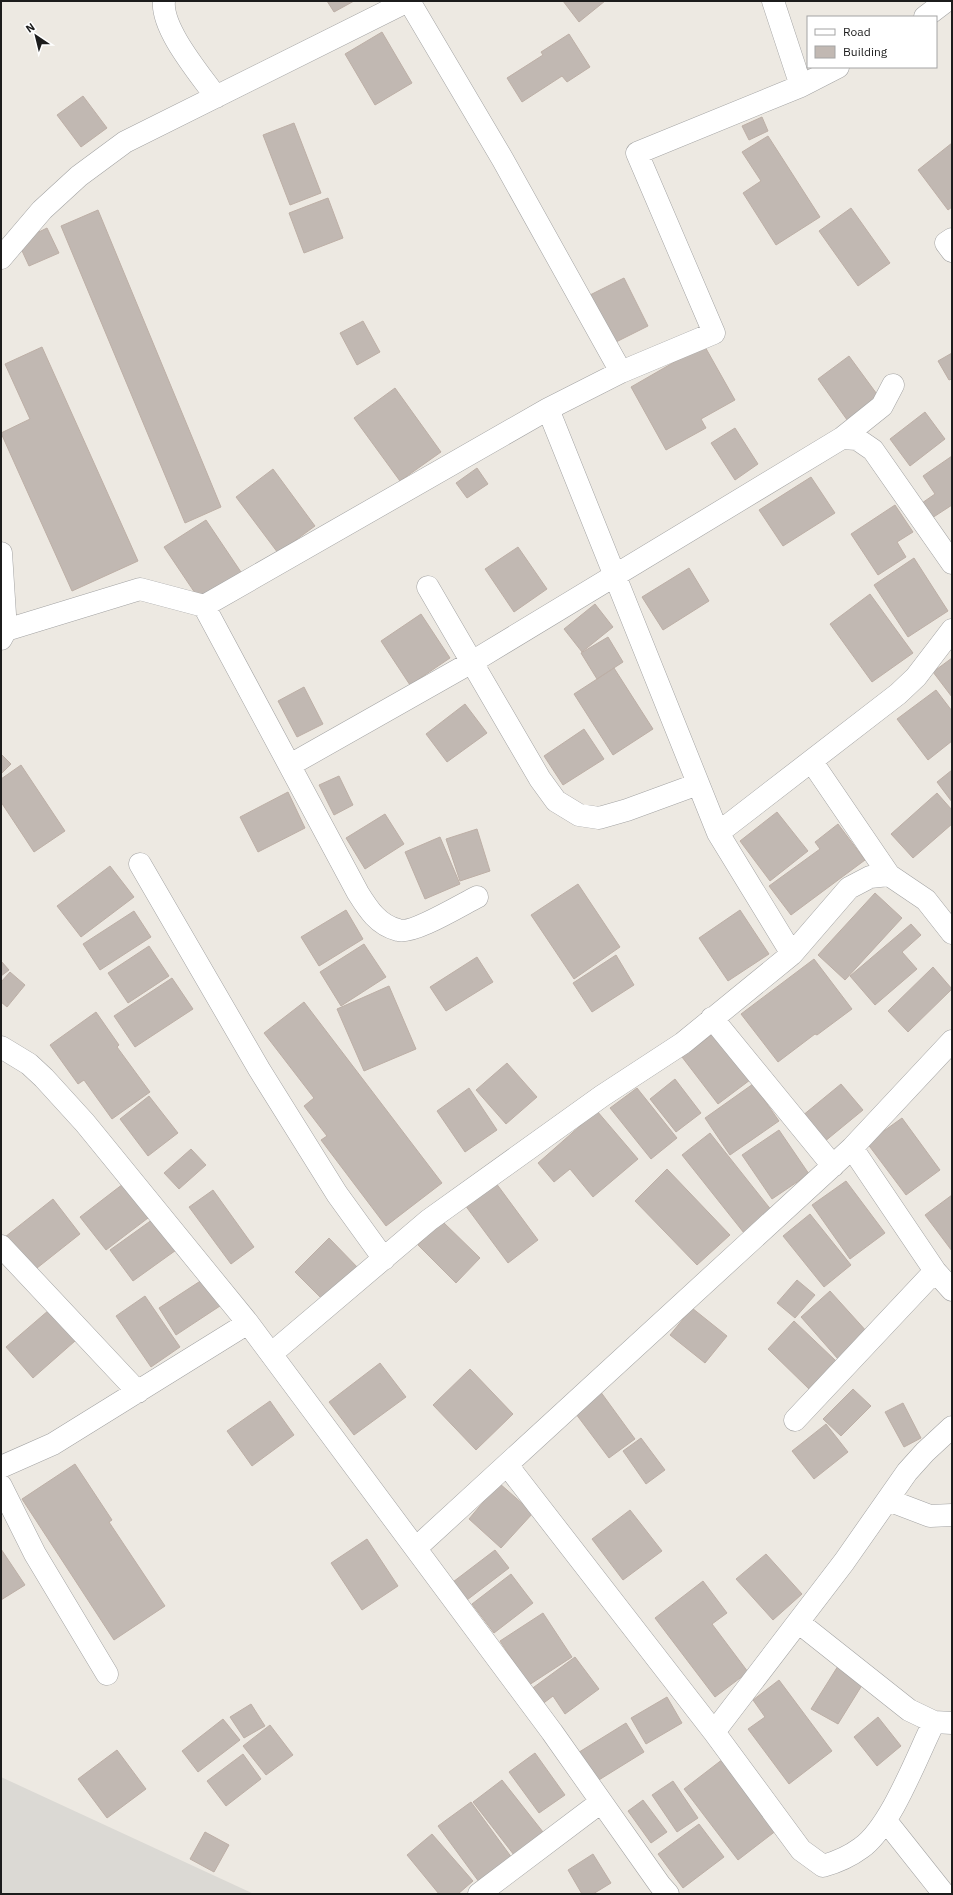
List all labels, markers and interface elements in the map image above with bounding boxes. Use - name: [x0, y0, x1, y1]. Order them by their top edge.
- north arrow: [16, 16, 56, 56]
- legend: [807, 16, 937, 68]
- text: N: [23, 20, 38, 36]
- text: Road: [843, 24, 871, 39]
- text: Building: [843, 44, 888, 59]

